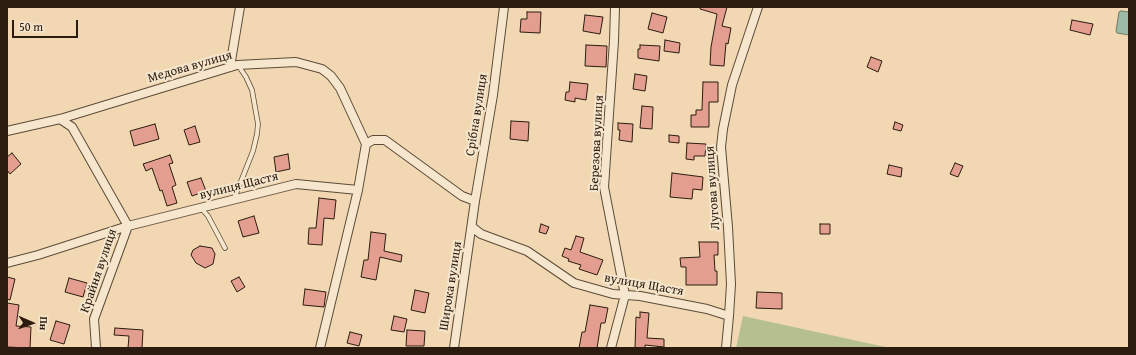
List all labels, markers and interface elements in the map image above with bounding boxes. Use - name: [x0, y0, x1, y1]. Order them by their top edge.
- scale bar: [14, 12, 80, 38]
- text: 50 m: [19, 18, 43, 35]
- street label: Медова вулиця: [146, 47, 234, 87]
- street label: Срібна вулиця: [463, 73, 491, 157]
- street label: Березова вулиця: [587, 95, 607, 191]
- street label: Лугова вулиця: [702, 145, 724, 231]
- street label: вулиця Щастя: [198, 169, 280, 203]
- street label: Крайня вулиця: [77, 227, 121, 315]
- street label: Широка вулиця: [436, 240, 466, 332]
- street label: вулиця Щастя: [603, 270, 685, 300]
- north arrow: [12, 303, 52, 343]
- text: Пн: [36, 316, 52, 331]

